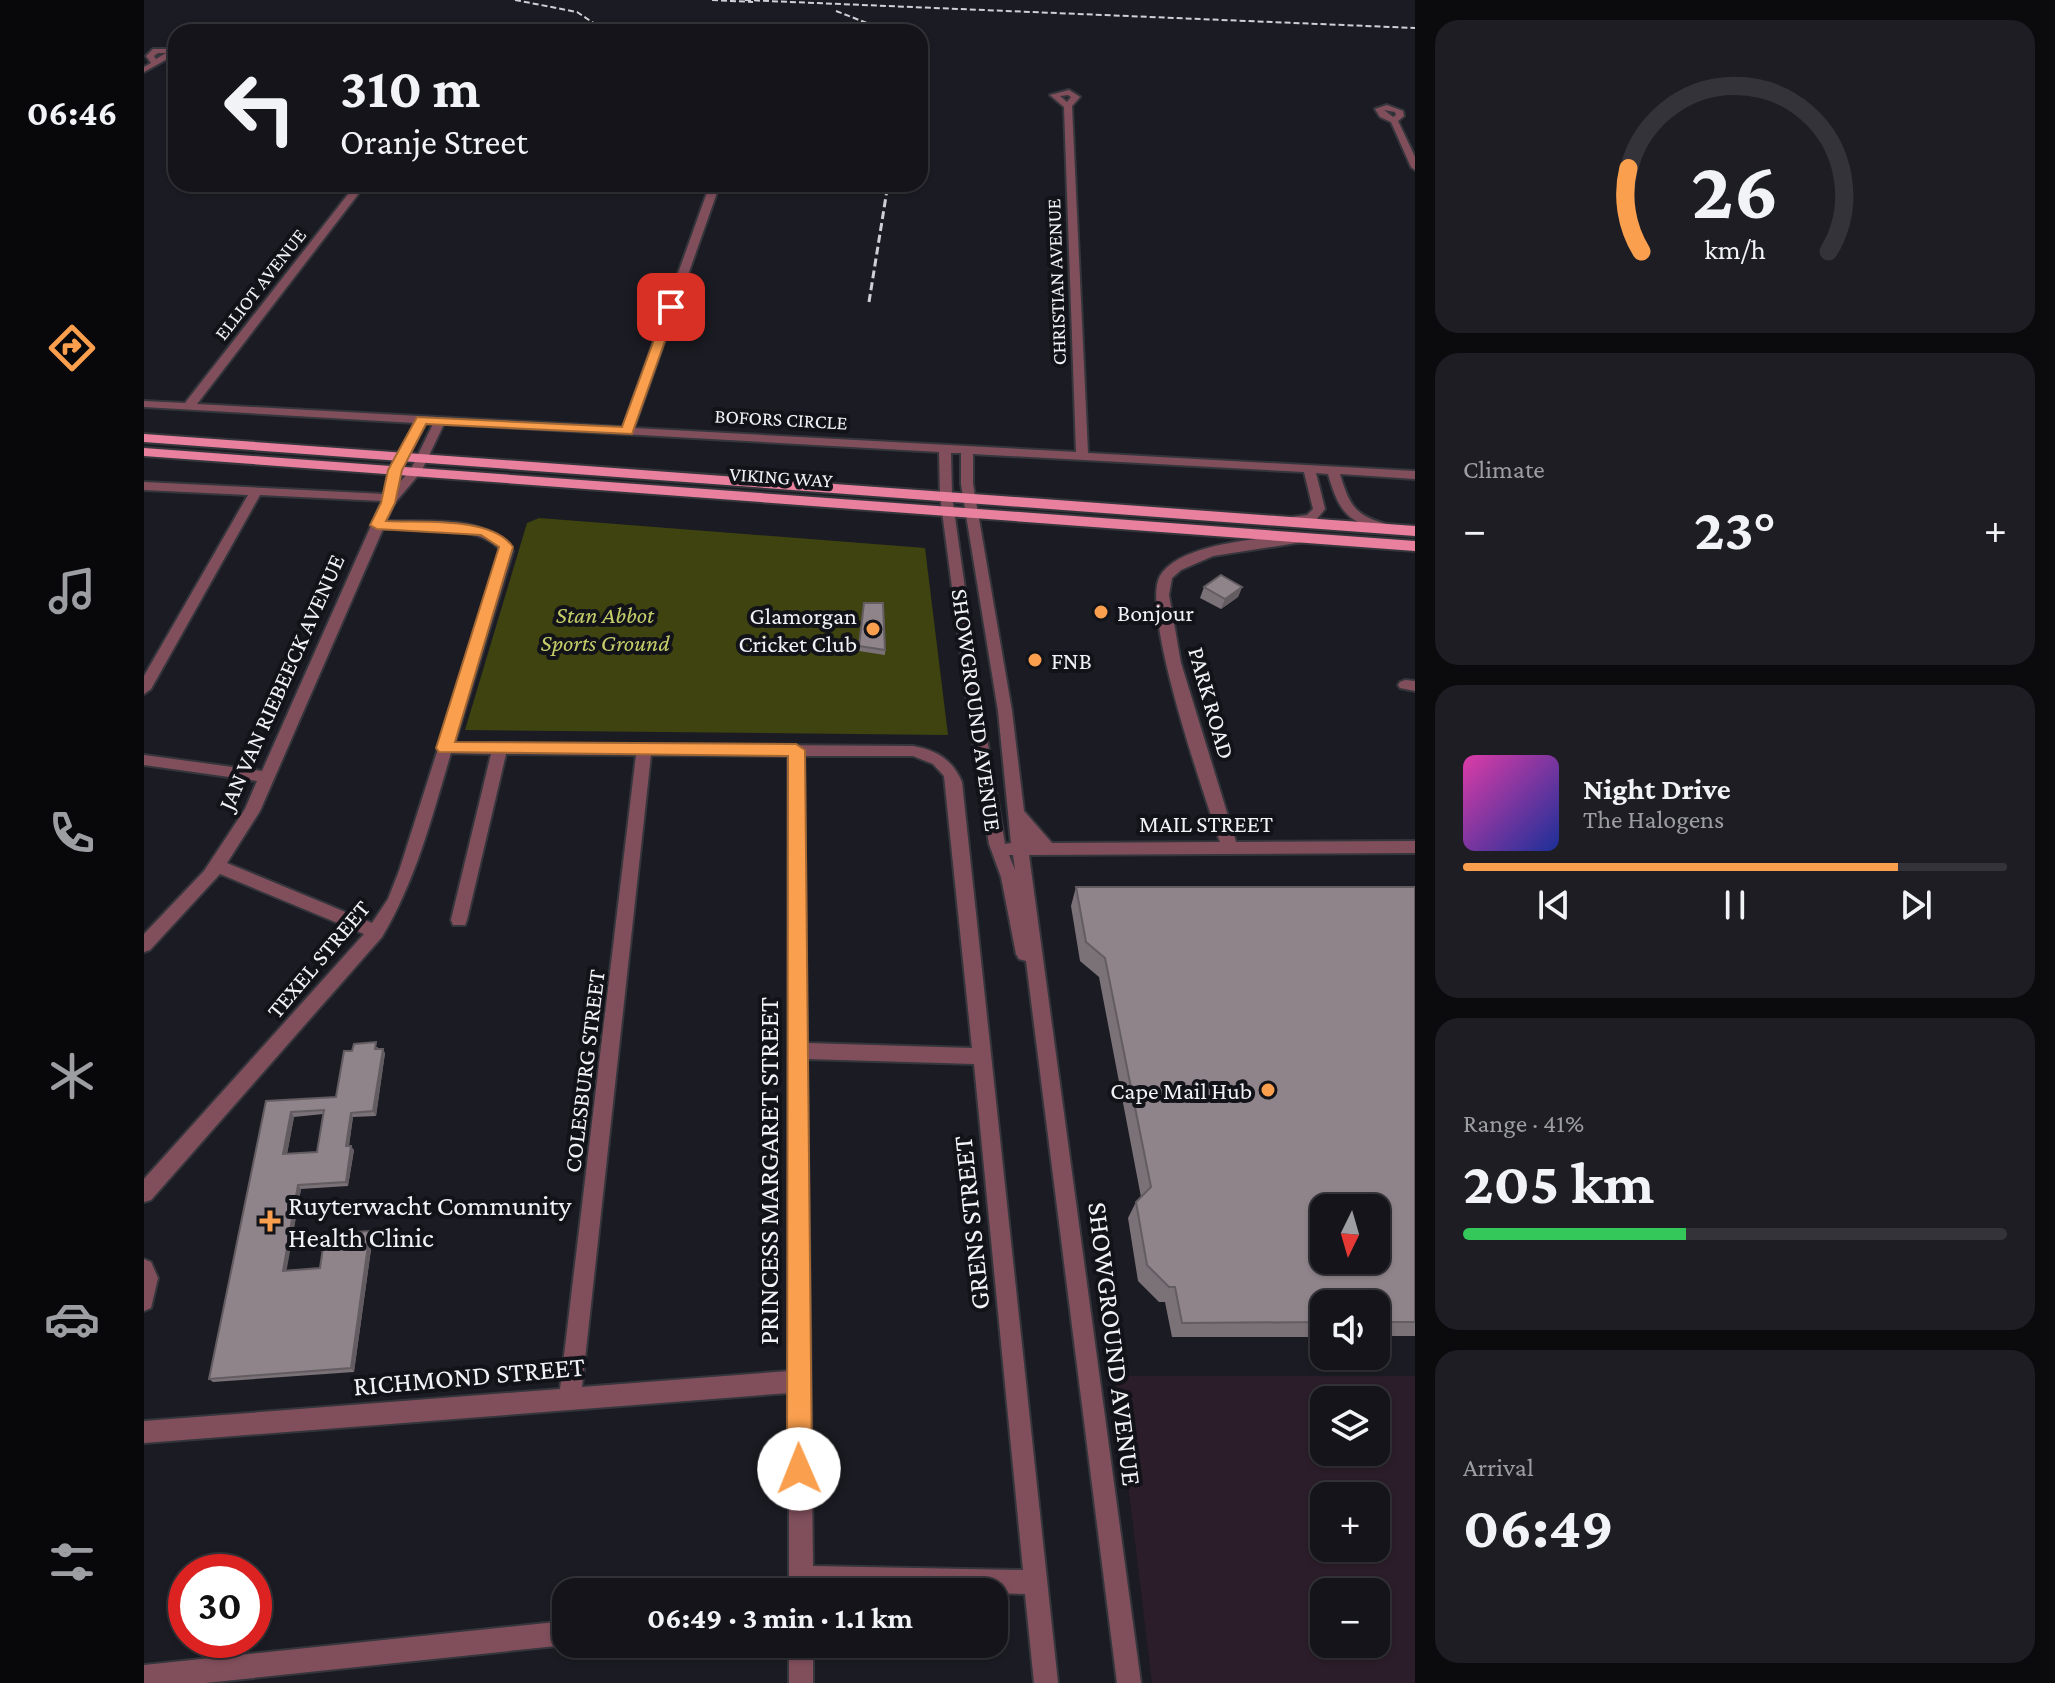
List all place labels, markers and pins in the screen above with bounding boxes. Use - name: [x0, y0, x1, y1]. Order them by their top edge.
- pin: [637, 273, 705, 341]
- place label: Bonjour: [1117, 599, 1194, 626]
- place label: Glamorgan Cricket Club: [738, 602, 857, 657]
- marker: Bonjour: [1092, 603, 1110, 621]
- marker: Glamorgan Cricket Club: [864, 620, 882, 638]
- place label: FNB: [1051, 647, 1092, 674]
- marker: FNB: [1026, 651, 1044, 669]
- place label: Cape Mail Hub: [1110, 1077, 1252, 1104]
- marker: Cape Mail Hub: [1259, 1081, 1277, 1099]
- place label: Ruyterwacht Community Health Clinic: [288, 1190, 572, 1253]
- marker: Ruyterwacht Community Health Clinic: [259, 1210, 281, 1232]

